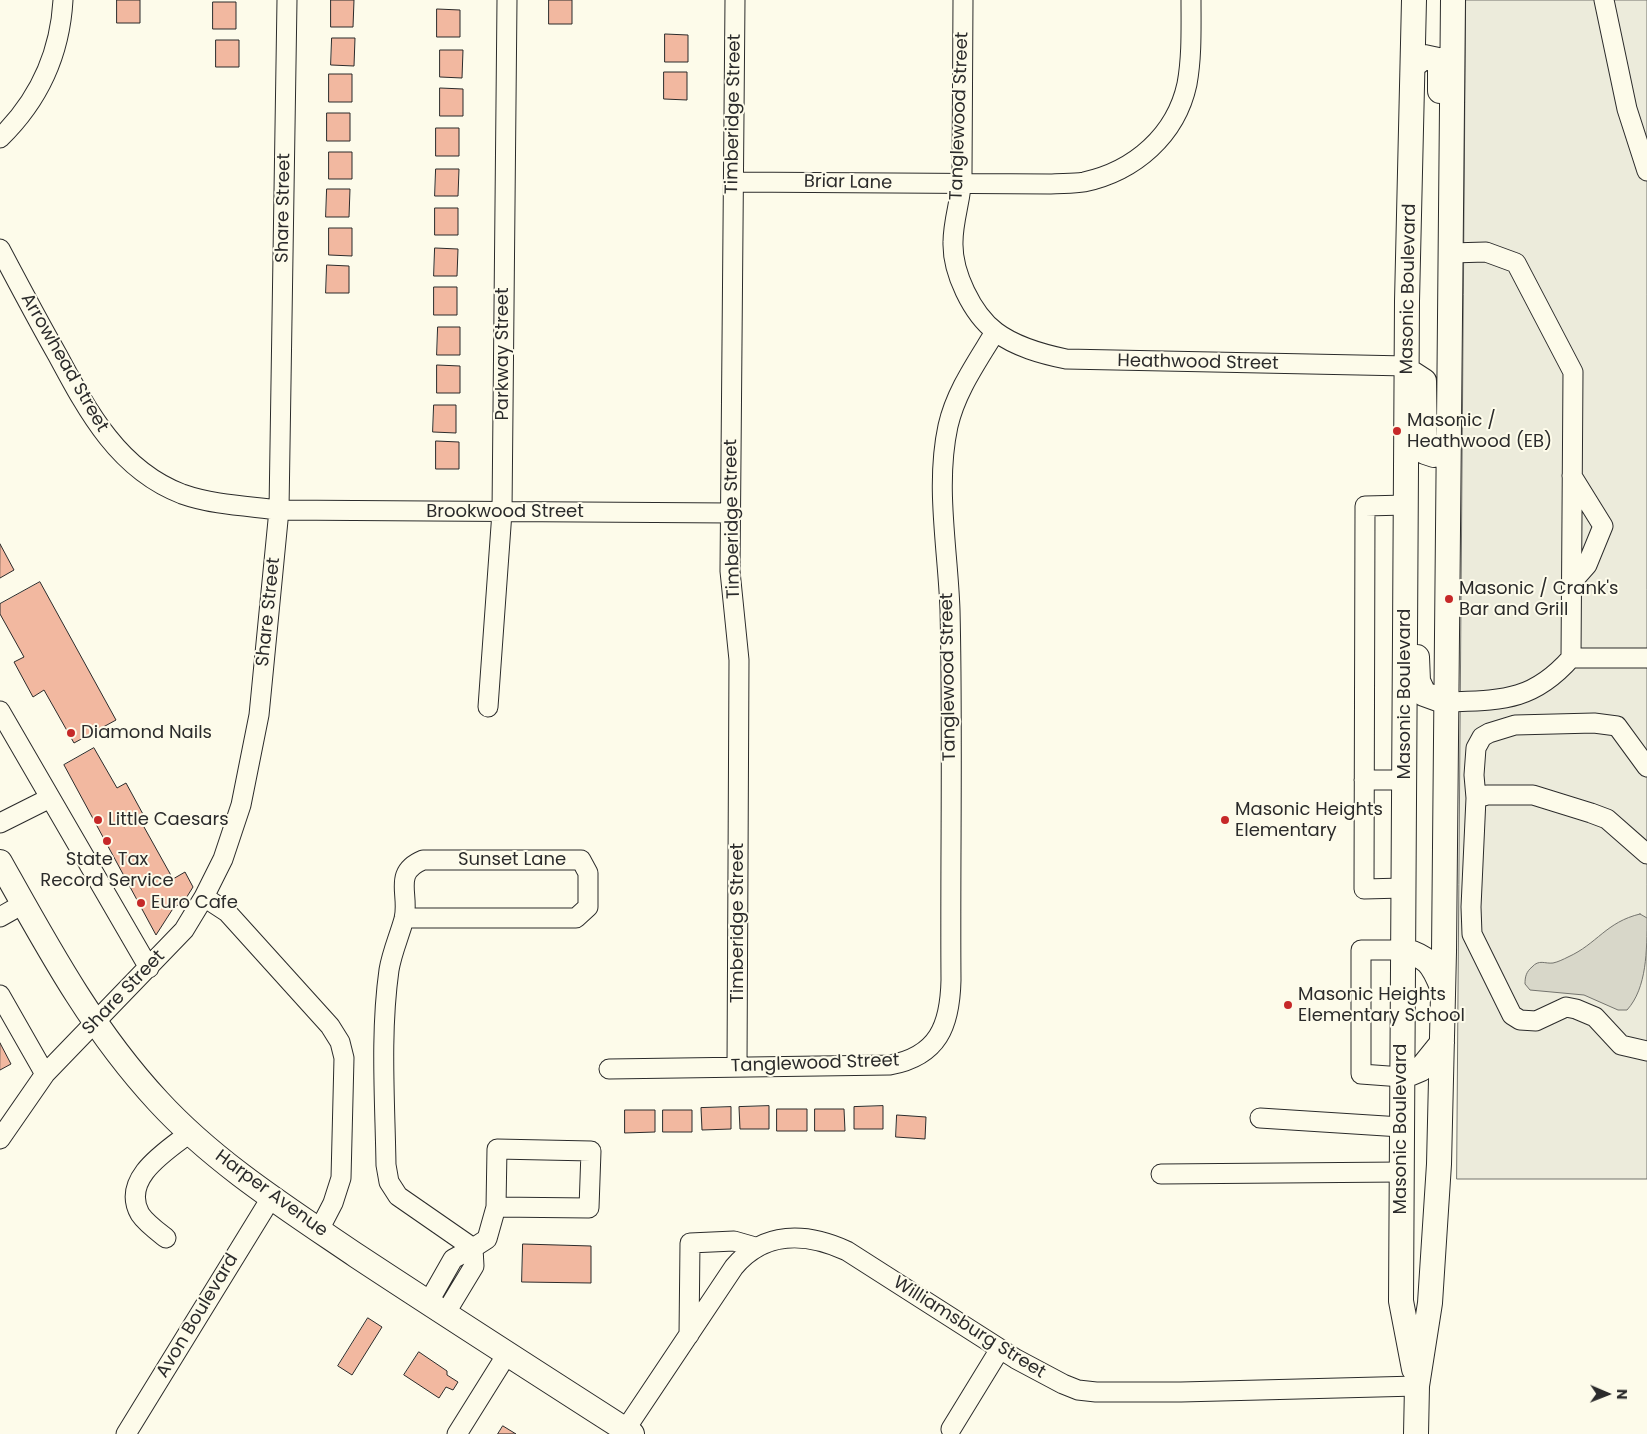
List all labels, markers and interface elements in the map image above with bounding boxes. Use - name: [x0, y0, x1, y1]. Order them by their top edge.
- street label: Tanglewood Street: [946, 31, 974, 201]
- street label: Timberidge Street: [722, 34, 746, 194]
- street label: Share Street: [272, 153, 296, 263]
- street label: Briar Lane: [804, 171, 892, 195]
- street label: Masonic Boulevard: [1397, 203, 1421, 375]
- street label: Parkway Street: [492, 287, 514, 421]
- street label: Arrowhead Street: [16, 290, 112, 436]
- street label: Heathwood Street: [1117, 351, 1279, 375]
- place label: Masonic / Heathwood (EB): [1407, 410, 1552, 452]
- marker: Masonic / Heathwood (EB): [1391, 425, 1403, 437]
- street label: Timberidge Street: [721, 439, 745, 599]
- street label: Brookwood Street: [426, 501, 584, 523]
- street label: Share Street: [253, 556, 285, 668]
- place label: Masonic / Crank's Bar and Grill: [1459, 578, 1618, 620]
- street label: Tanglewood Street: [937, 592, 961, 762]
- marker: Masonic / Crank's Bar and Grill: [1443, 593, 1455, 605]
- street label: Masonic Boulevard: [1394, 608, 1416, 780]
- place label: Diamond Nails: [81, 722, 212, 744]
- marker: Diamond Nails: [65, 727, 77, 739]
- place label: Masonic Heights Elementary: [1235, 799, 1383, 842]
- place label: Little Caesars: [108, 809, 229, 831]
- marker: Little Caesars: [92, 814, 104, 826]
- marker: Masonic Heights Elementary: [1219, 814, 1231, 826]
- marker: State Tax Record Service: [101, 835, 113, 847]
- street label: Timberidge Street: [727, 843, 749, 1003]
- place label: State Tax Record Service: [40, 849, 174, 892]
- street label: Sunset Lane: [458, 849, 566, 871]
- place label: Euro Cafe: [151, 892, 238, 914]
- marker: Euro Cafe: [135, 897, 147, 909]
- street label: Share Street: [78, 946, 170, 1040]
- place label: Masonic Heights Elementary School: [1298, 984, 1465, 1026]
- marker: Masonic Heights Elementary School: [1282, 999, 1294, 1011]
- street label: Masonic Boulevard: [1390, 1043, 1412, 1215]
- street label: Tanglewood Street: [730, 1050, 900, 1078]
- street label: Harper Avenue: [211, 1146, 331, 1242]
- street label: Avon Boulevard: [152, 1250, 244, 1382]
- street label: Williamsburg Street: [889, 1272, 1049, 1384]
- north arrow: [1582, 1369, 1632, 1419]
- text: N: [1612, 1389, 1632, 1400]

